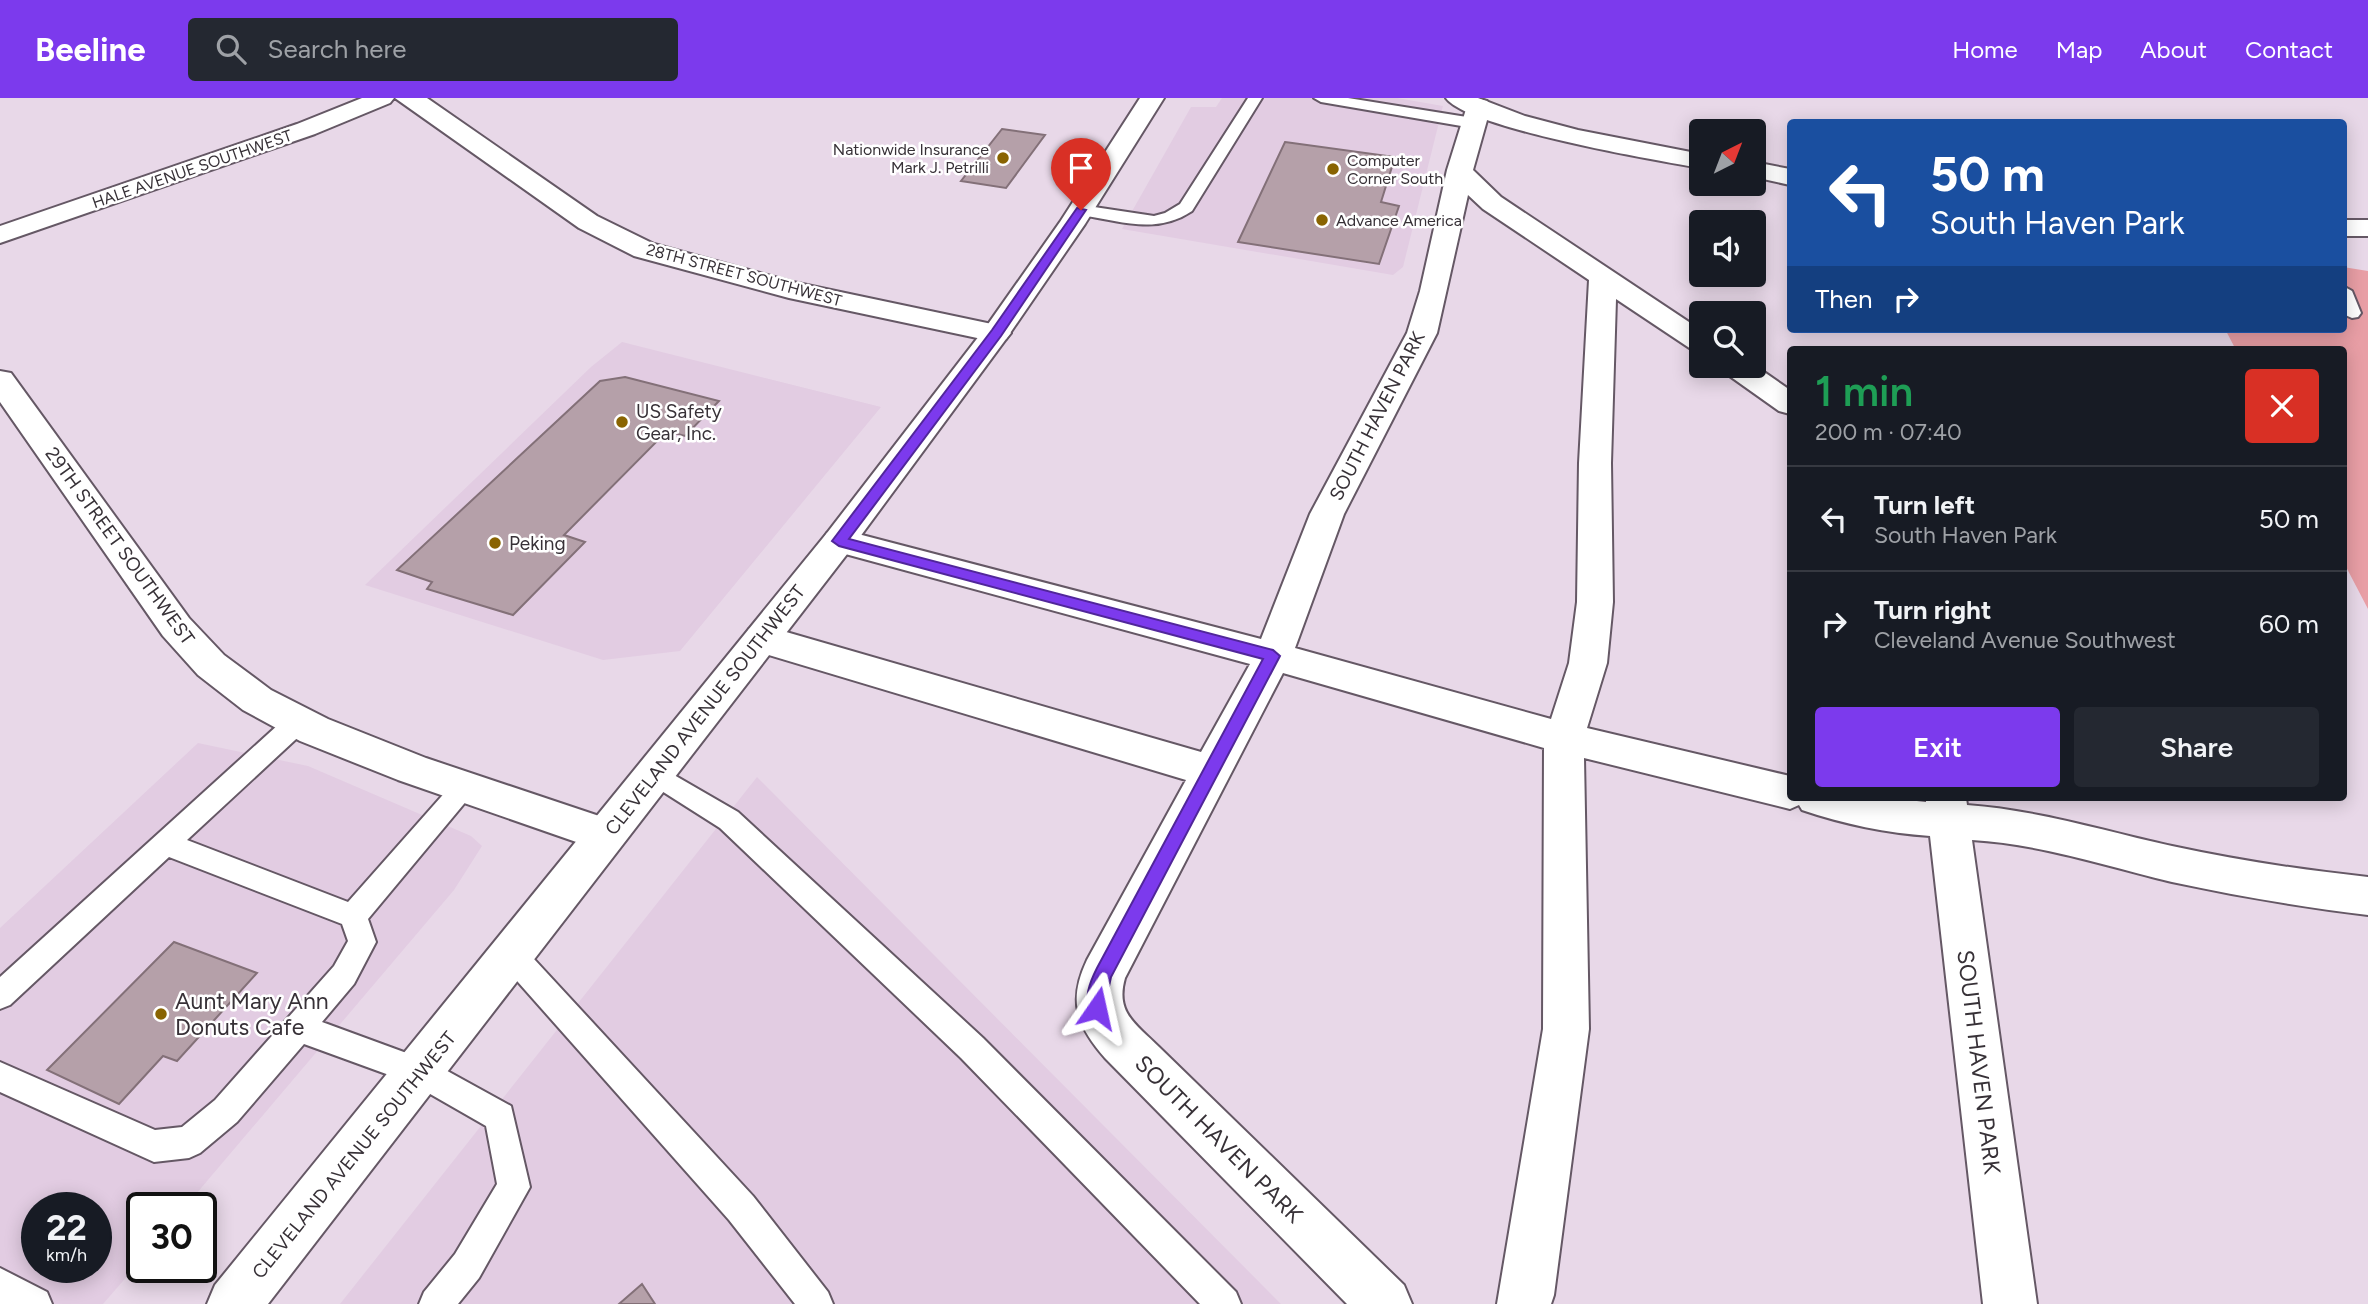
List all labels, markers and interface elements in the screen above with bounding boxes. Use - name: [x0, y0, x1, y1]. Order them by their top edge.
- search box: [188, 18, 678, 81]
- text: Beeline: [35, 30, 146, 69]
- icon: search: [212, 30, 250, 68]
- text: Search here: [268, 33, 406, 65]
- text: Home: [1952, 35, 2018, 64]
- text: Map: [2056, 35, 2102, 64]
- text: About: [2140, 35, 2207, 64]
- text: Contact: [2245, 35, 2333, 64]
- north arrow: [1689, 119, 1766, 196]
- map controls: [1689, 119, 1766, 378]
- street label: HALE AVENUE SOUTHWEST: [90, 126, 295, 212]
- pin: [1051, 138, 1111, 210]
- place label: Nationwide Insurance Mark J. Petrilli: [833, 140, 989, 177]
- text: 50 m: [1930, 144, 2045, 203]
- icon: left: [1815, 147, 1906, 238]
- icon: arrive: [1062, 149, 1100, 187]
- marker: Nationwide Insurance Mark J. Petrilli: [995, 150, 1011, 166]
- place label: Computer Corner South: [1347, 151, 1443, 188]
- marker: Computer Corner South: [1325, 161, 1341, 177]
- text: South Haven Park: [1930, 204, 2184, 242]
- button: sound: [1689, 210, 1766, 287]
- place label: Advance America: [1336, 211, 1462, 230]
- marker: Advance America: [1314, 212, 1330, 228]
- street label: 28TH STREET SOUTHWEST: [644, 240, 844, 310]
- icon: right: [1887, 280, 1925, 318]
- text: Then: [1815, 283, 1873, 315]
- button: search: [1689, 301, 1766, 378]
- street label: SOUTH HAVEN PARK: [1324, 327, 1430, 504]
- text: 1 min: [1815, 366, 1913, 417]
- button: close: [2245, 369, 2319, 443]
- place label: US Safety Gear, Inc.: [636, 400, 722, 445]
- marker: US Safety Gear, Inc.: [614, 414, 630, 430]
- text: 200 m · 07:40: [1815, 418, 1962, 446]
- street label: 29TH STREET SOUTHWEST: [41, 443, 200, 650]
- text: Turn left: [1874, 489, 1975, 521]
- icon: left: [1815, 500, 1853, 538]
- text: 50 m: [2259, 503, 2319, 535]
- text: South Haven Park: [1874, 521, 2057, 549]
- place label: Peking: [509, 532, 566, 555]
- marker: Peking: [487, 535, 503, 551]
- street label: CLEVELAND AVENUE SOUTHWEST: [600, 580, 810, 840]
- text: Turn right: [1874, 594, 1991, 626]
- icon: right: [1815, 605, 1853, 643]
- text: 60 m: [2259, 608, 2319, 640]
- text: Cleveland Avenue Southwest: [1874, 626, 2176, 654]
- button: Exit: [1815, 707, 2060, 787]
- button: Share: [2074, 707, 2319, 787]
- street label: SOUTH HAVEN PARK: [1951, 948, 2007, 1176]
- position arrow: [1060, 971, 1134, 1045]
- place label: Aunt Mary Ann Donuts Cafe: [175, 987, 329, 1041]
- marker: Aunt Mary Ann Donuts Cafe: [153, 1006, 169, 1022]
- street label: CLEVELAND AVENUE SOUTHWEST: [247, 1026, 461, 1283]
- street label: SOUTH HAVEN PARK: [1129, 1049, 1309, 1229]
- speed limit sign: 30: [126, 1192, 217, 1283]
- text: 22: [46, 1207, 87, 1249]
- text: km/h: [46, 1244, 87, 1266]

